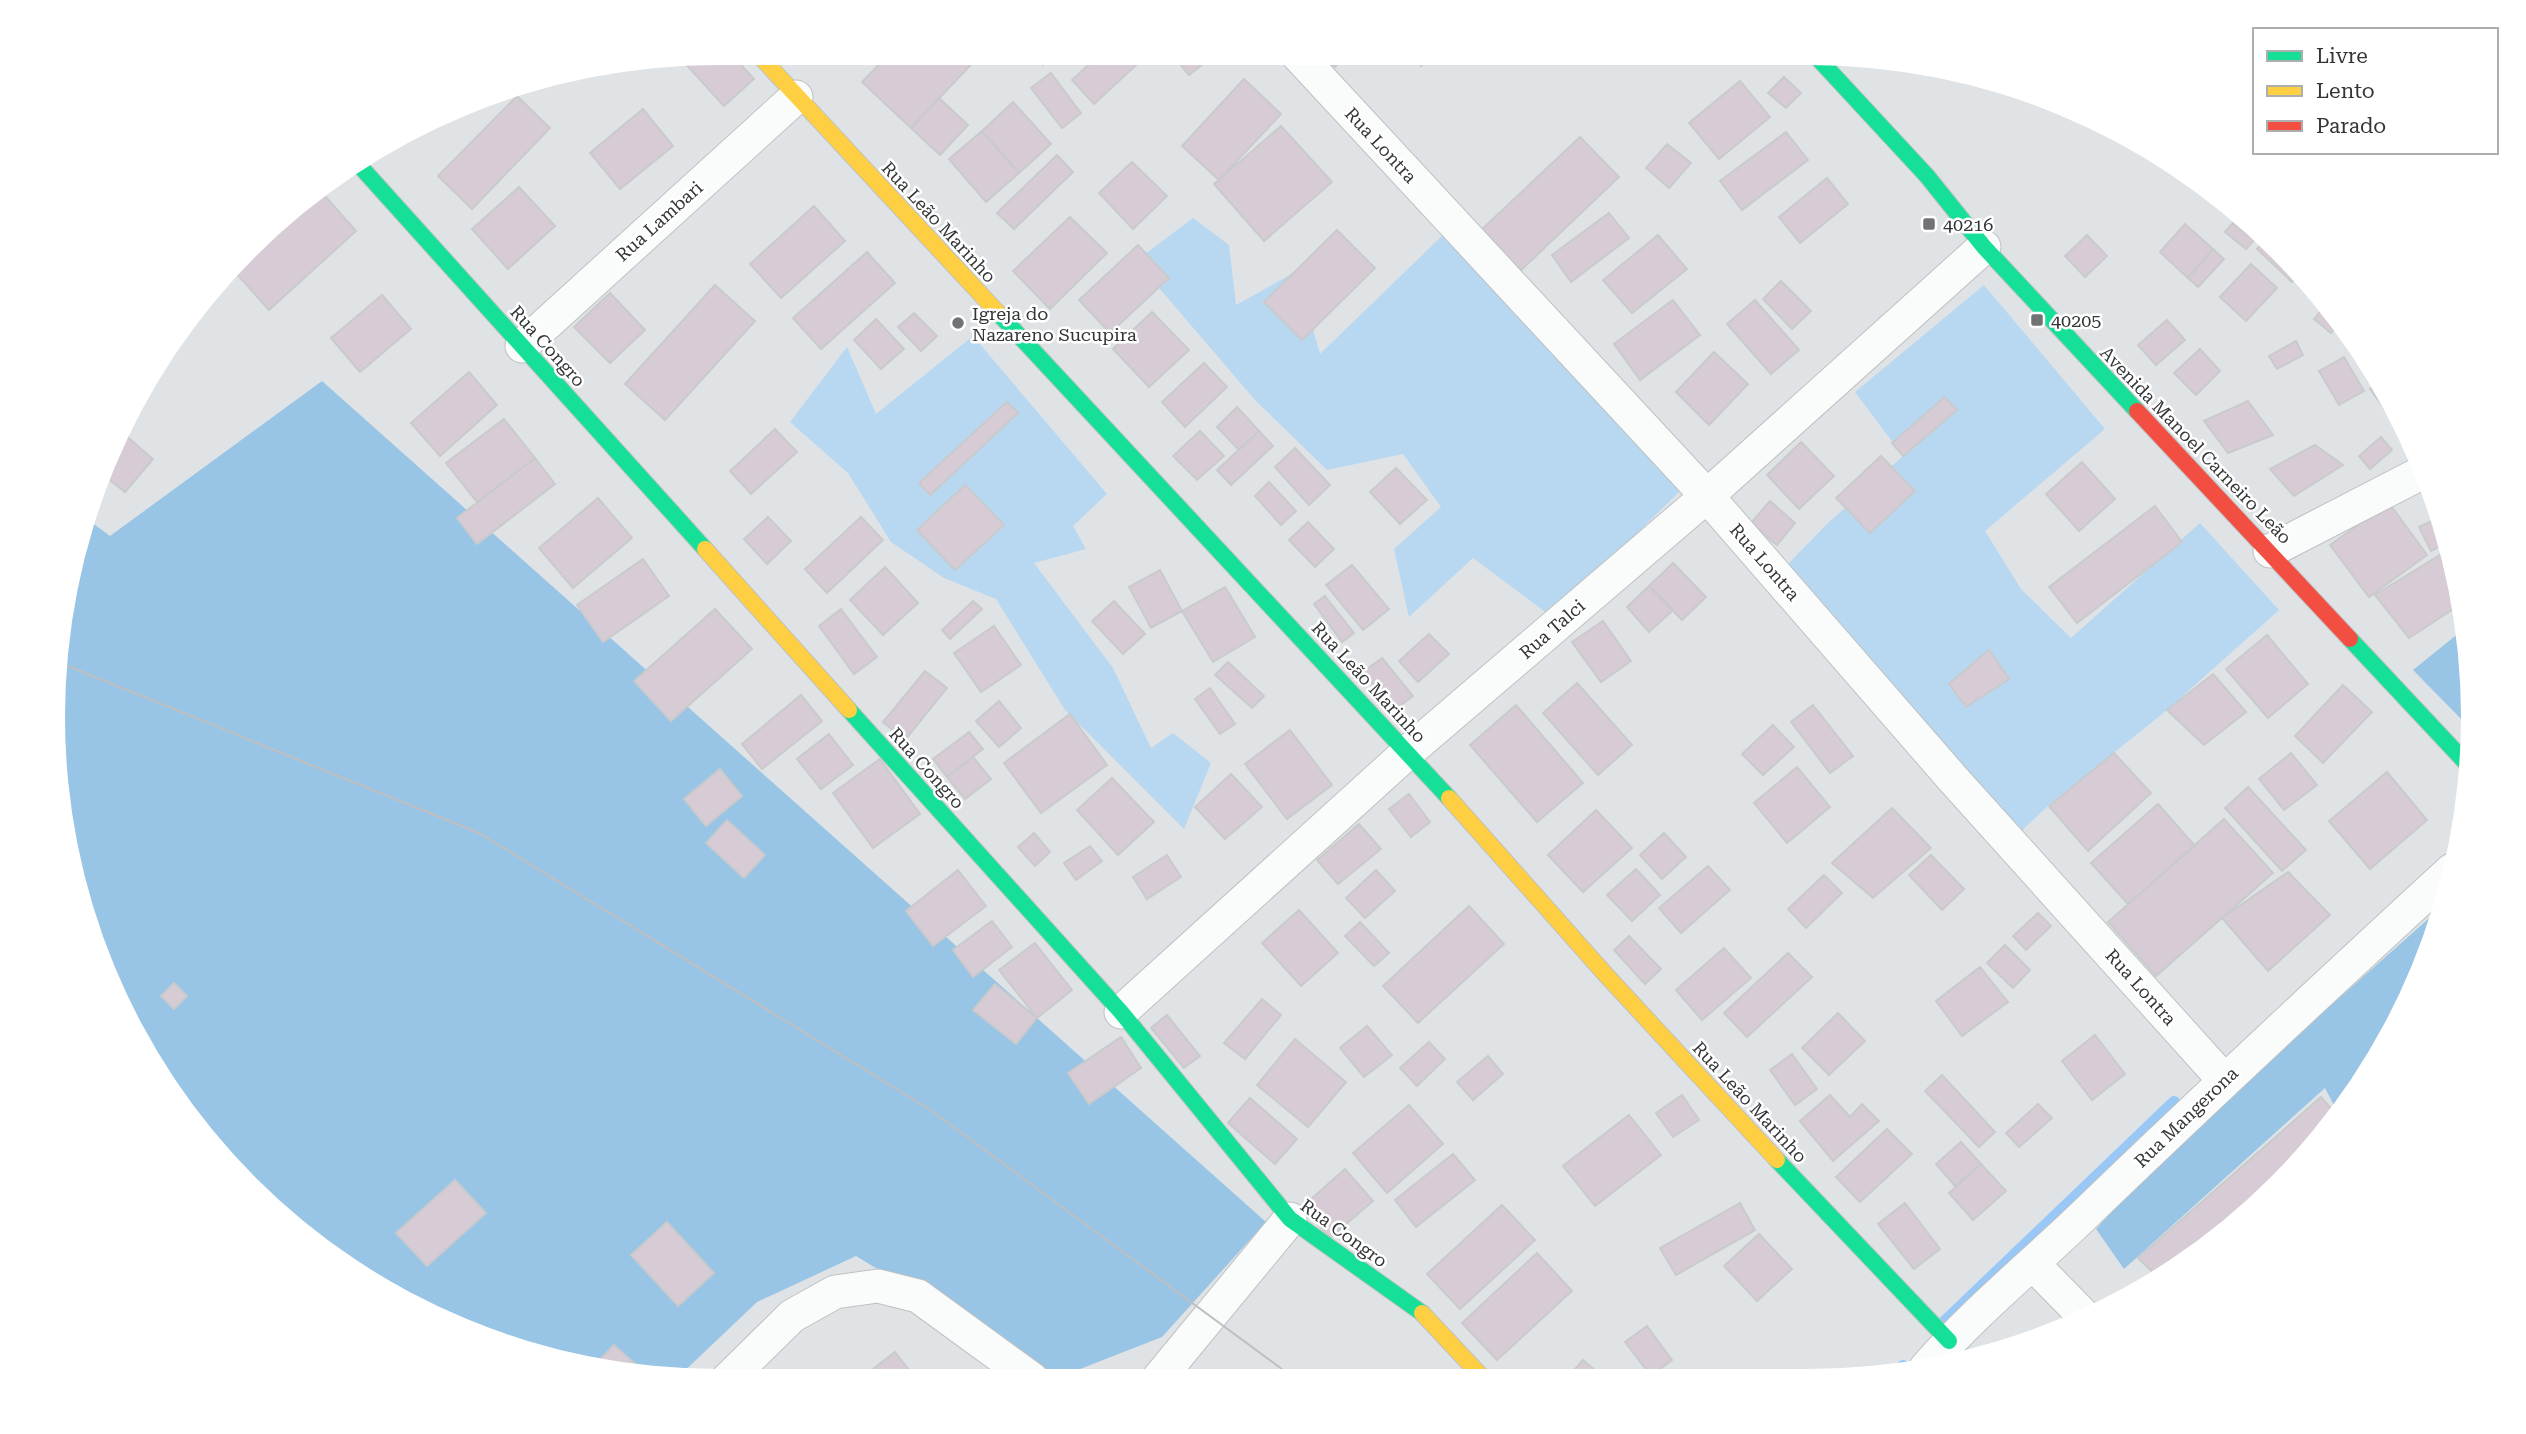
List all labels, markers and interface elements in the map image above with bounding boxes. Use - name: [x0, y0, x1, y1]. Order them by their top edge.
- legend: [2253, 28, 2498, 154]
- text: Livre: [2316, 44, 2368, 68]
- text: Lento: [2316, 79, 2375, 103]
- street label: Rua Lontra: [1341, 103, 1421, 187]
- text: Parado: [2316, 114, 2386, 138]
- street label: Rua Leão Marinho: [878, 157, 1000, 287]
- street label: Rua Lambari: [611, 176, 707, 265]
- place label: 40216: [1943, 214, 1993, 235]
- marker: 40216: [1921, 216, 1937, 232]
- street label: Rua Congro: [506, 301, 590, 391]
- place label: Igreja do Nazareno Sucupira: [972, 303, 1137, 345]
- place label: 40205: [2051, 310, 2101, 331]
- marker: 40205: [2029, 312, 2045, 328]
- marker: Igreja do Nazareno Sucupira: [950, 315, 966, 331]
- street label: Avenida Manoel Carneiro Leão: [2096, 342, 2296, 548]
- street label: Rua Lontra: [1726, 519, 1804, 605]
- street label: Rua Talci: [1515, 595, 1589, 663]
- street label: Rua Leão Marinho: [1308, 617, 1430, 747]
- street label: Rua Congro: [885, 723, 969, 813]
- street label: Rua Lontra: [2101, 945, 2181, 1030]
- street label: Rua Leão Marinho: [1689, 1037, 1811, 1167]
- street label: Rua Mangerona: [2130, 1062, 2242, 1172]
- street label: Rua Congro: [1297, 1195, 1391, 1271]

